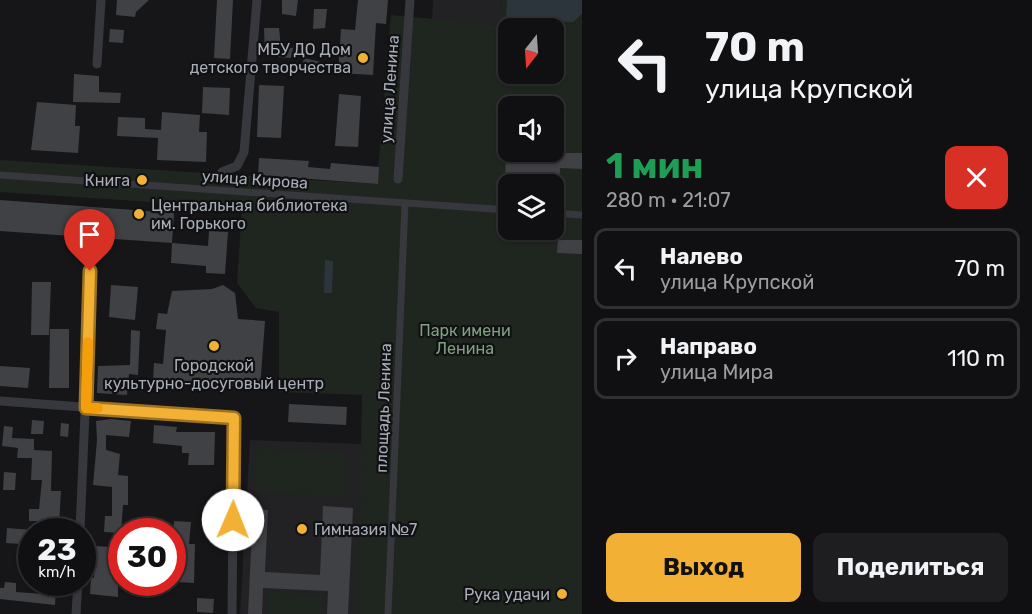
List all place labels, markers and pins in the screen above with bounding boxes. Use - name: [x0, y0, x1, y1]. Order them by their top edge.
- place label: МБУ ДО Дом детского творчества: [190, 40, 351, 77]
- marker: МБУ ДО Дом детского творчества: [356, 51, 370, 65]
- place label: Книга: [85, 171, 130, 190]
- marker: Книга: [135, 173, 149, 187]
- place label: Центральная библиотека им. Горького: [151, 196, 348, 233]
- marker: Центральная библиотека им. Горького: [132, 207, 146, 221]
- pin: [64, 209, 115, 271]
- marker: Городской культурно-досуговый центр: [207, 339, 221, 353]
- place label: Городской культурно-досуговый центр: [104, 356, 324, 393]
- place label: Гимназия №7: [314, 520, 417, 539]
- marker: Гимназия №7: [295, 522, 309, 536]
- place label: Рука удачи: [464, 585, 550, 604]
- marker: Рука удачи: [555, 587, 569, 601]

